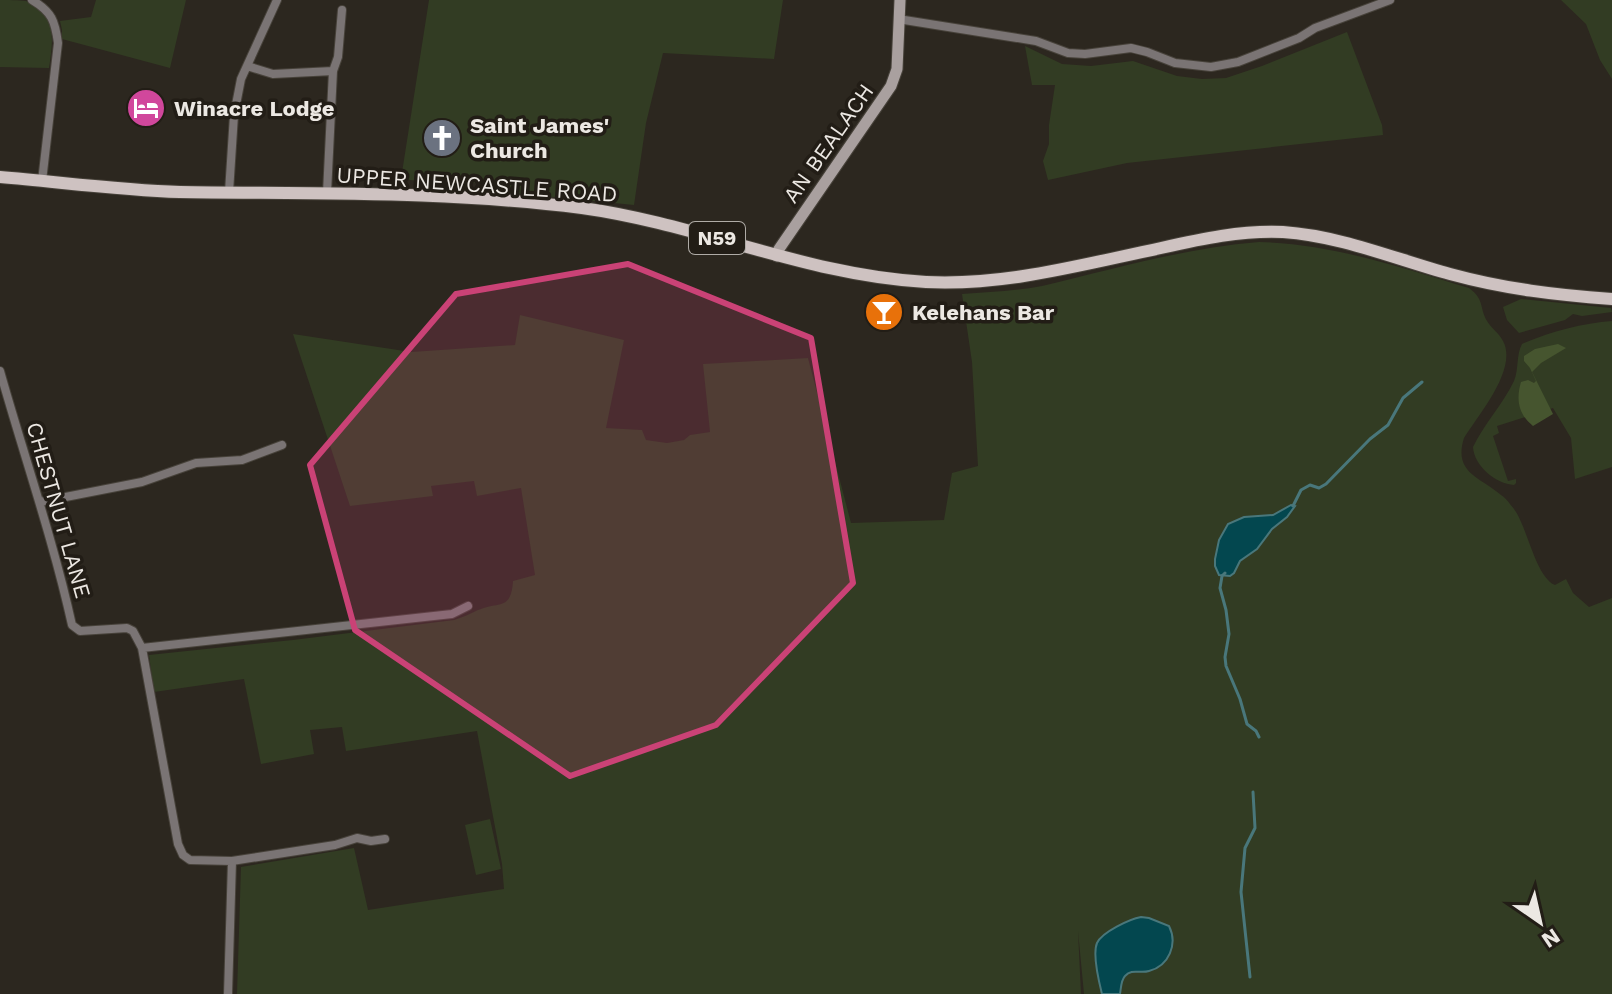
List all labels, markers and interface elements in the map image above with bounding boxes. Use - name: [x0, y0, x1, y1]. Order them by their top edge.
- street label: AN BEALACH: [778, 79, 879, 208]
- hotel icon: Winacre Lodge: [125, 87, 167, 129]
- place label: Winacre Lodge: [174, 96, 335, 121]
- place label: Saint James' Church: [470, 113, 609, 163]
- church icon: Saint James' Church: [421, 117, 463, 159]
- street label: UPPER NEWCASTLE ROAD: [336, 162, 618, 207]
- road number: N59: [689, 222, 745, 254]
- bar icon: Kelehans Bar: [863, 291, 905, 333]
- place label: Kelehans Bar: [912, 300, 1055, 325]
- street label: CHESTNUT LANE: [21, 419, 96, 601]
- north arrow: [1500, 882, 1580, 962]
- text: N: [1537, 923, 1565, 953]

